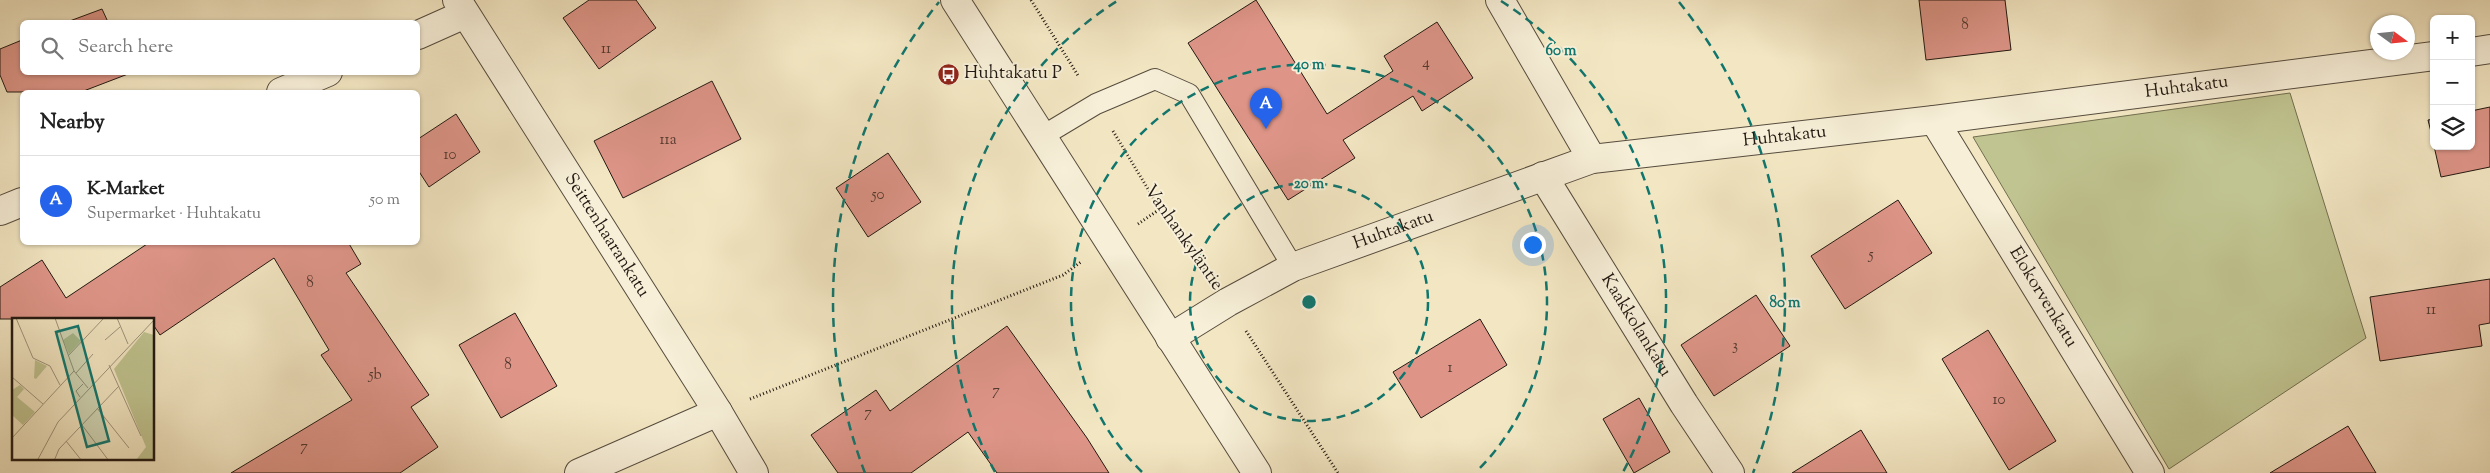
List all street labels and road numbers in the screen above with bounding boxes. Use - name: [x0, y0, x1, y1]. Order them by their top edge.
- street label: Huhtakatu: [2143, 69, 2230, 106]
- street label: Huhtakatu: [1742, 119, 1828, 155]
- street label: Seittenhaarankatu: [557, 168, 655, 303]
- street label: Vanhankyläntie: [1137, 180, 1229, 296]
- street label: Huhtakatu: [1350, 204, 1437, 257]
- street label: Elokorvenkatu: [2002, 242, 2083, 353]
- street label: Kaakkolankatu: [1594, 269, 1677, 382]

